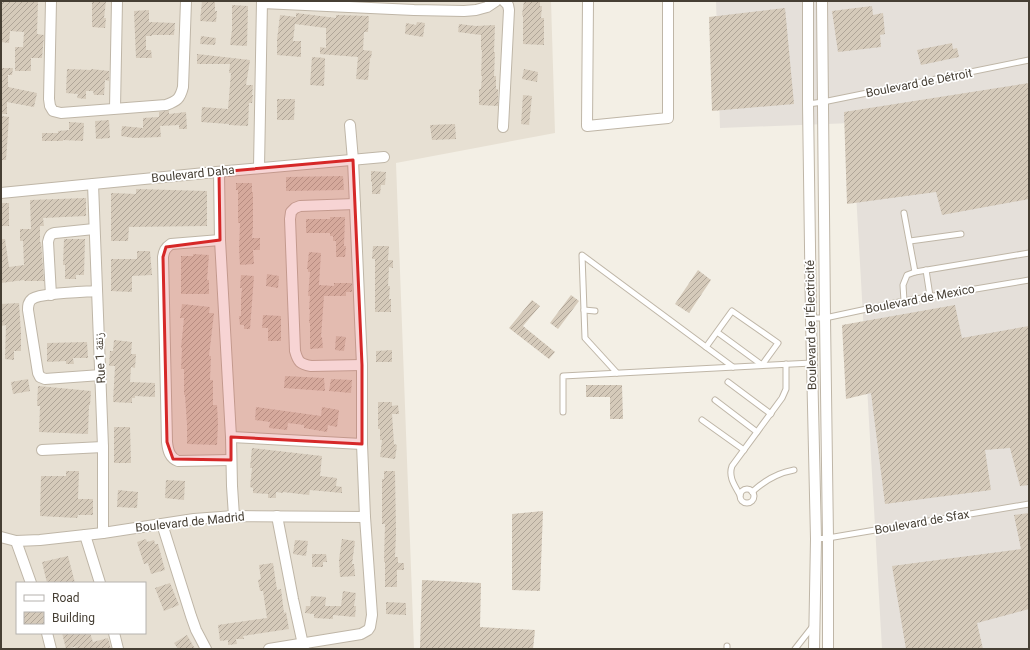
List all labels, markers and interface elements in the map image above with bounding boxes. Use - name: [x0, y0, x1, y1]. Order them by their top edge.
- street label: Boulevard de Détroit: [865, 66, 973, 100]
- street label: Boulevard Daha: [151, 163, 235, 185]
- street label: Boulevard de l'Électricité: [802, 260, 819, 390]
- street label: Boulevard de Mexico: [864, 282, 976, 316]
- street label: Rue 1 زنقة: [92, 332, 108, 384]
- street label: Boulevard de Sfax: [874, 507, 971, 537]
- street label: Boulevard de Madrid: [135, 509, 245, 535]
- legend: [16, 582, 146, 634]
- text: Road: [52, 591, 80, 605]
- text: Building: [52, 611, 95, 625]

